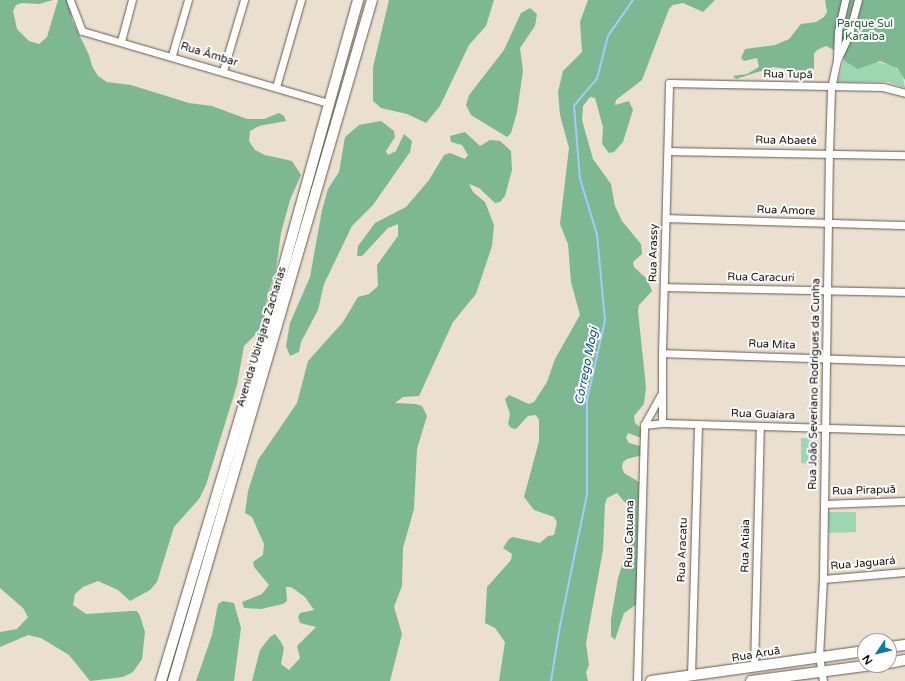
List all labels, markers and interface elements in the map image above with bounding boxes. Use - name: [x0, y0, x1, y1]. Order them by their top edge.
- park label: Parque Sul Karaíba: [837, 18, 893, 44]
- street label: Rua Âmbar: [179, 40, 239, 70]
- street label: Rua Tupã: [763, 68, 813, 82]
- street label: Rua Abaeté: [755, 134, 817, 148]
- street label: Rua Amore: [756, 203, 816, 219]
- street label: Rua Arassy: [647, 224, 661, 282]
- street label: Avenida Ubirajara Zacharias: [234, 265, 290, 409]
- street label: Rua Caracuri: [727, 271, 795, 285]
- street label: Rua João Severiano Rodrigues da Cunha: [807, 278, 823, 490]
- water label: Córrego Mogi: [572, 326, 602, 406]
- street label: Rua Mita: [748, 338, 796, 352]
- street label: Rua Guaíara: [731, 407, 795, 423]
- street label: Rua Pirapuã: [832, 483, 896, 499]
- street label: Rua Catuana: [623, 500, 637, 568]
- street label: Rua Aracatu: [675, 517, 691, 583]
- street label: Rua Atiaia: [739, 519, 753, 573]
- street label: Rua Jaguará: [830, 555, 896, 573]
- north arrow: [857, 633, 897, 673]
- street label: Rua Aruã: [731, 645, 781, 665]
- text: N: [860, 652, 875, 667]

